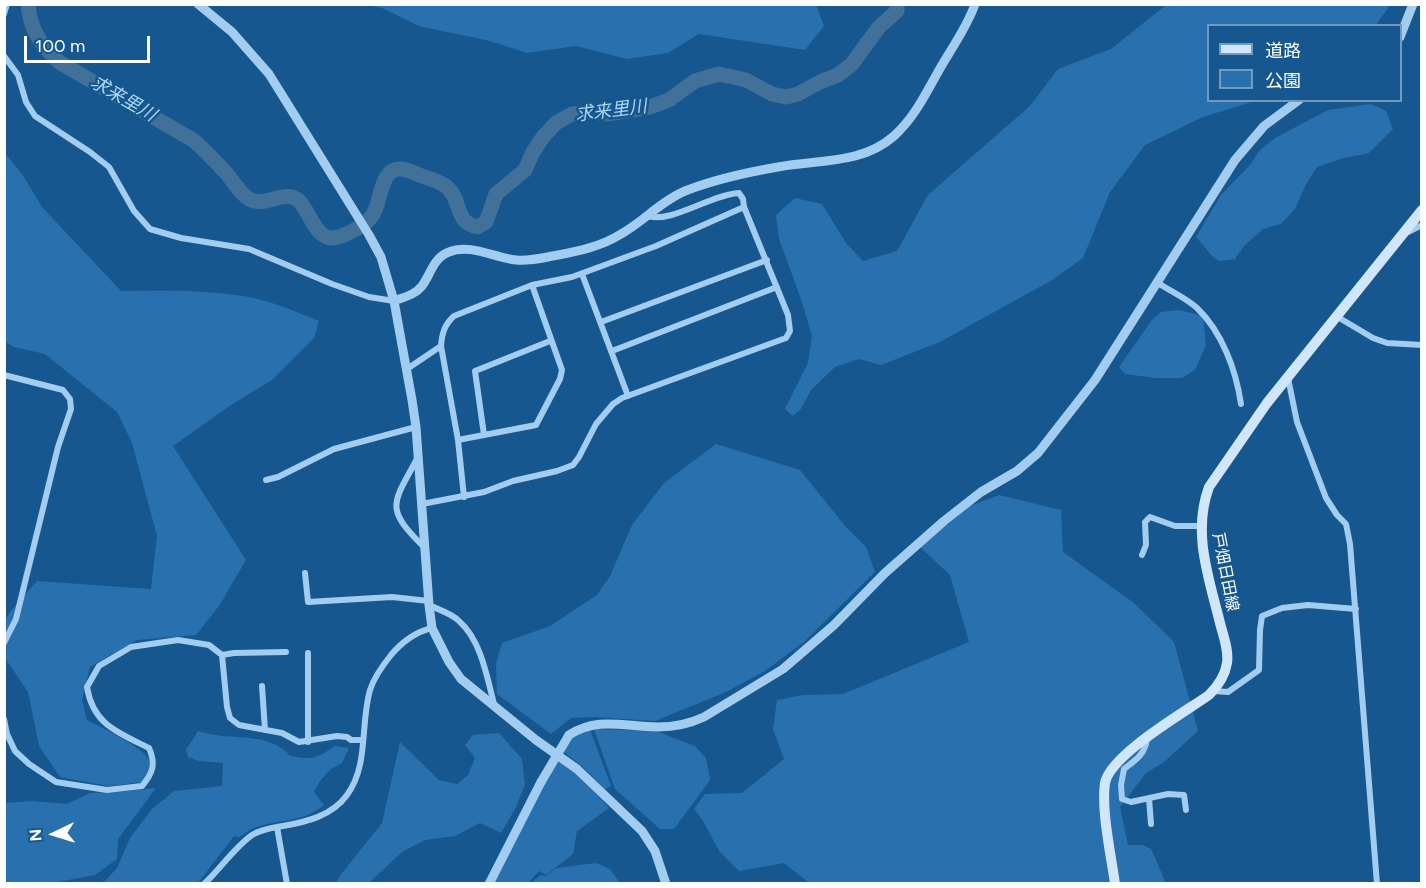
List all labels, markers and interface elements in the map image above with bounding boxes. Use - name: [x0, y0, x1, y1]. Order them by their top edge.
- scale bar: [27, 24, 153, 62]
- legend: [1207, 24, 1402, 102]
- text: 100 m: [35, 35, 85, 57]
- text: 道路: [1265, 40, 1301, 62]
- text: 公園: [1265, 70, 1301, 92]
- water label: 求来里川: [86, 72, 160, 126]
- water label: 求来里川: [574, 96, 648, 126]
- street label: 戸畑日田線: [1208, 531, 1242, 613]
- north arrow: [24, 804, 84, 864]
- text: N: [26, 828, 45, 842]

